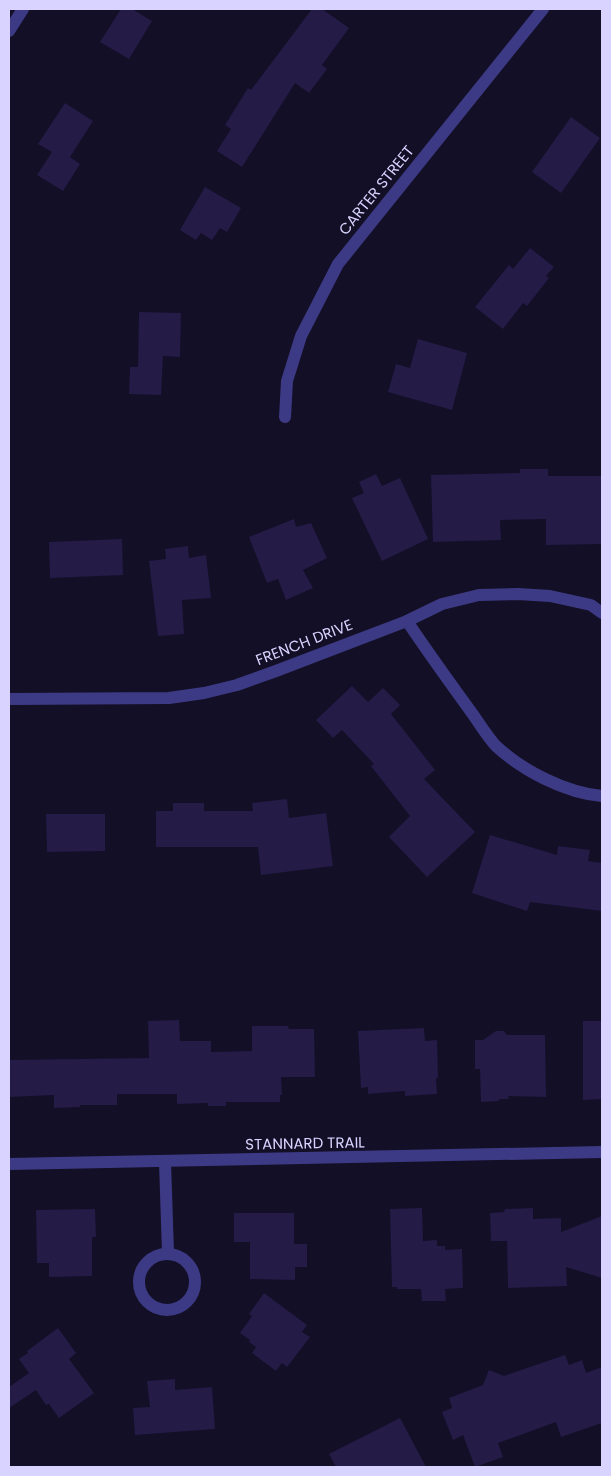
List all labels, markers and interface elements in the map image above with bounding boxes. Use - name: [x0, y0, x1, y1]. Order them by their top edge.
- street label: CARTER STREET: [333, 141, 419, 239]
- street label: FRENCH DRIVE: [253, 614, 355, 670]
- street label: STANNARD TRAIL: [245, 1131, 365, 1155]

